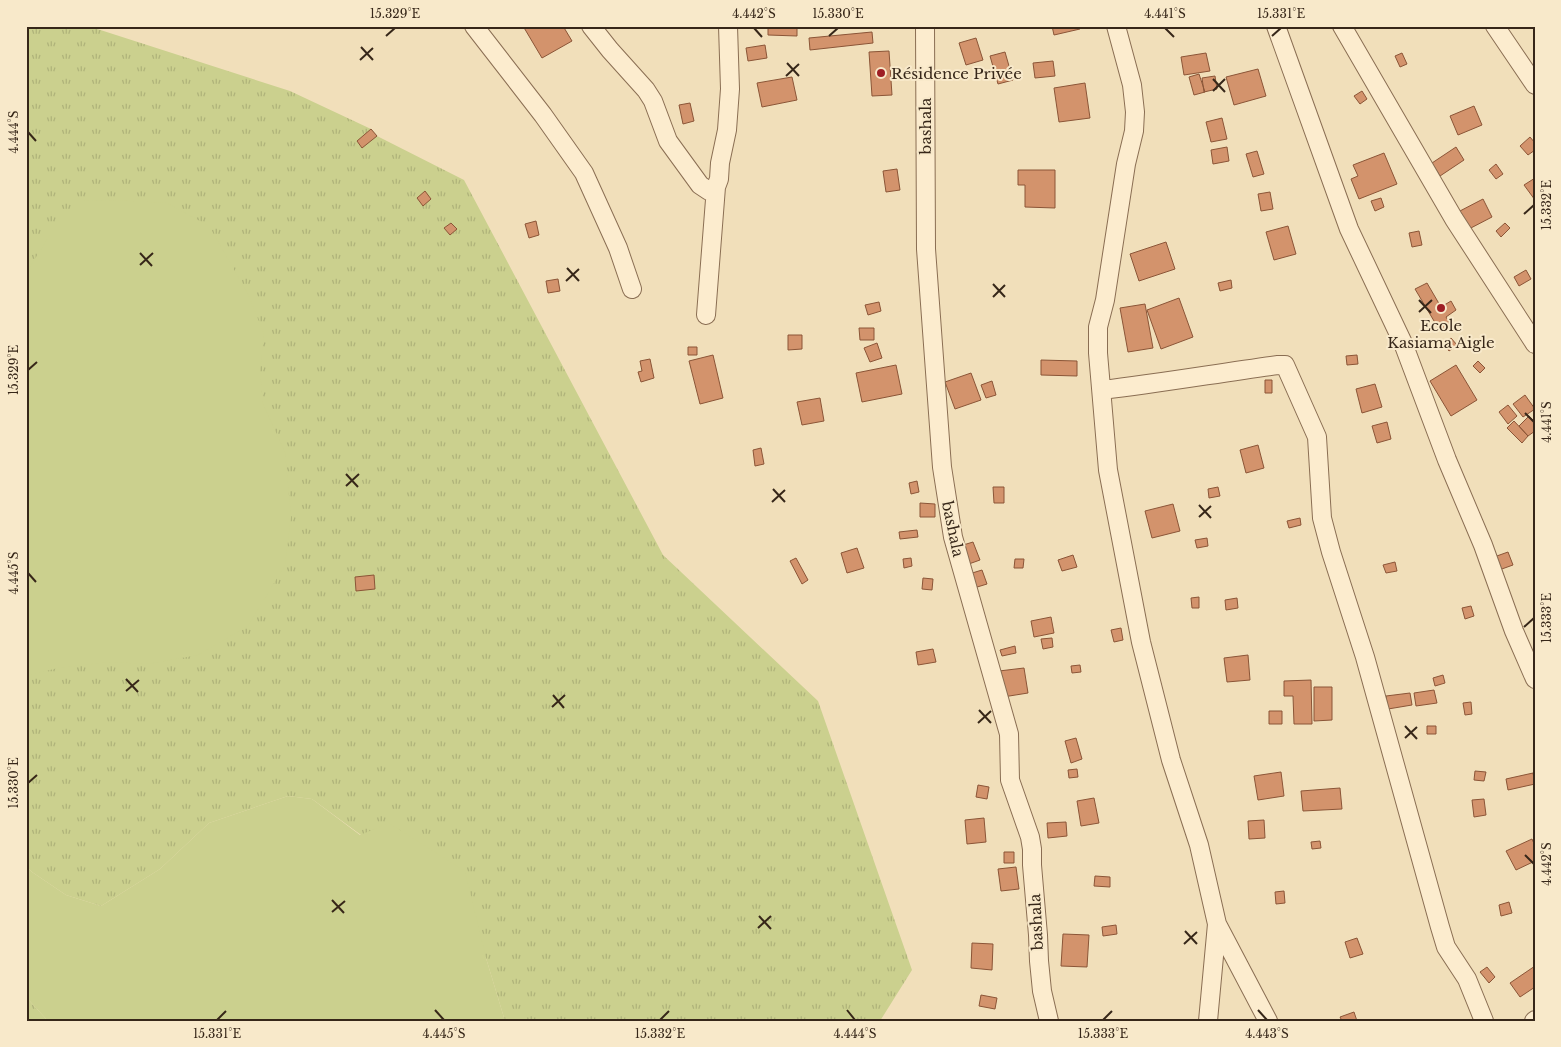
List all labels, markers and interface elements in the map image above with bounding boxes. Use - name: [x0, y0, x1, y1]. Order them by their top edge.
- text: 15.329°E: [370, 6, 421, 21]
- text: 4.442°S: [732, 6, 776, 21]
- text: 15.330°E: [812, 6, 864, 21]
- text: 4.441°S: [1144, 6, 1186, 21]
- text: 15.331°E: [1257, 6, 1305, 21]
- place label: Résidence Privée: [891, 64, 1022, 83]
- marker: Résidence Privée: [875, 67, 887, 79]
- street label: bashala: [916, 97, 935, 155]
- text: 4.444°S: [6, 110, 21, 153]
- text: 15.332°E: [1539, 180, 1554, 230]
- marker: Ecole Kasiama Aigle: [1435, 302, 1447, 314]
- place label: Ecole Kasiama Aigle: [1387, 316, 1495, 352]
- text: 15.329°E: [6, 344, 21, 395]
- text: 4.441°S: [1539, 401, 1554, 443]
- street label: bashala: [938, 498, 968, 559]
- text: 4.445°S: [6, 551, 21, 594]
- text: 15.333°E: [1539, 593, 1554, 643]
- text: 15.330°E: [6, 757, 21, 809]
- text: 4.442°S: [1539, 842, 1554, 886]
- street label: bashala: [1025, 892, 1047, 952]
- text: 15.331°E: [193, 1026, 241, 1041]
- text: 4.445°S: [423, 1026, 466, 1041]
- text: 15.332°E: [635, 1026, 685, 1041]
- text: 4.444°S: [834, 1026, 877, 1041]
- text: 15.333°E: [1078, 1026, 1128, 1041]
- text: 4.443°S: [1245, 1026, 1289, 1041]

